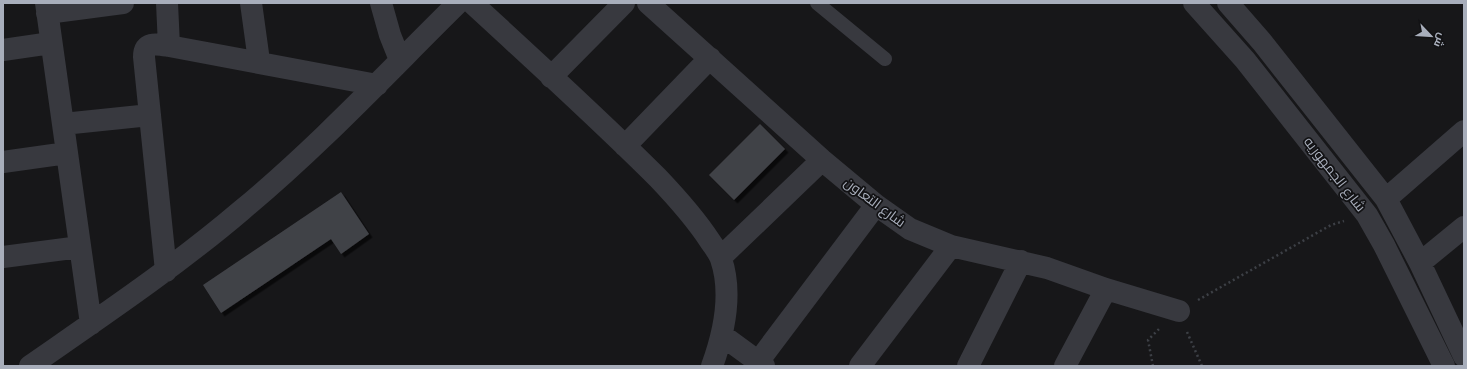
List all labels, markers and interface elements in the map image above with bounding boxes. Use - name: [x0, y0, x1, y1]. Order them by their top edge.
- north arrow: [1411, 16, 1451, 56]
- text: ش: [1431, 31, 1448, 49]
- street label: شارع الجمهوريه: [1300, 134, 1369, 215]
- street label: شارع التعاون: [841, 174, 909, 231]

